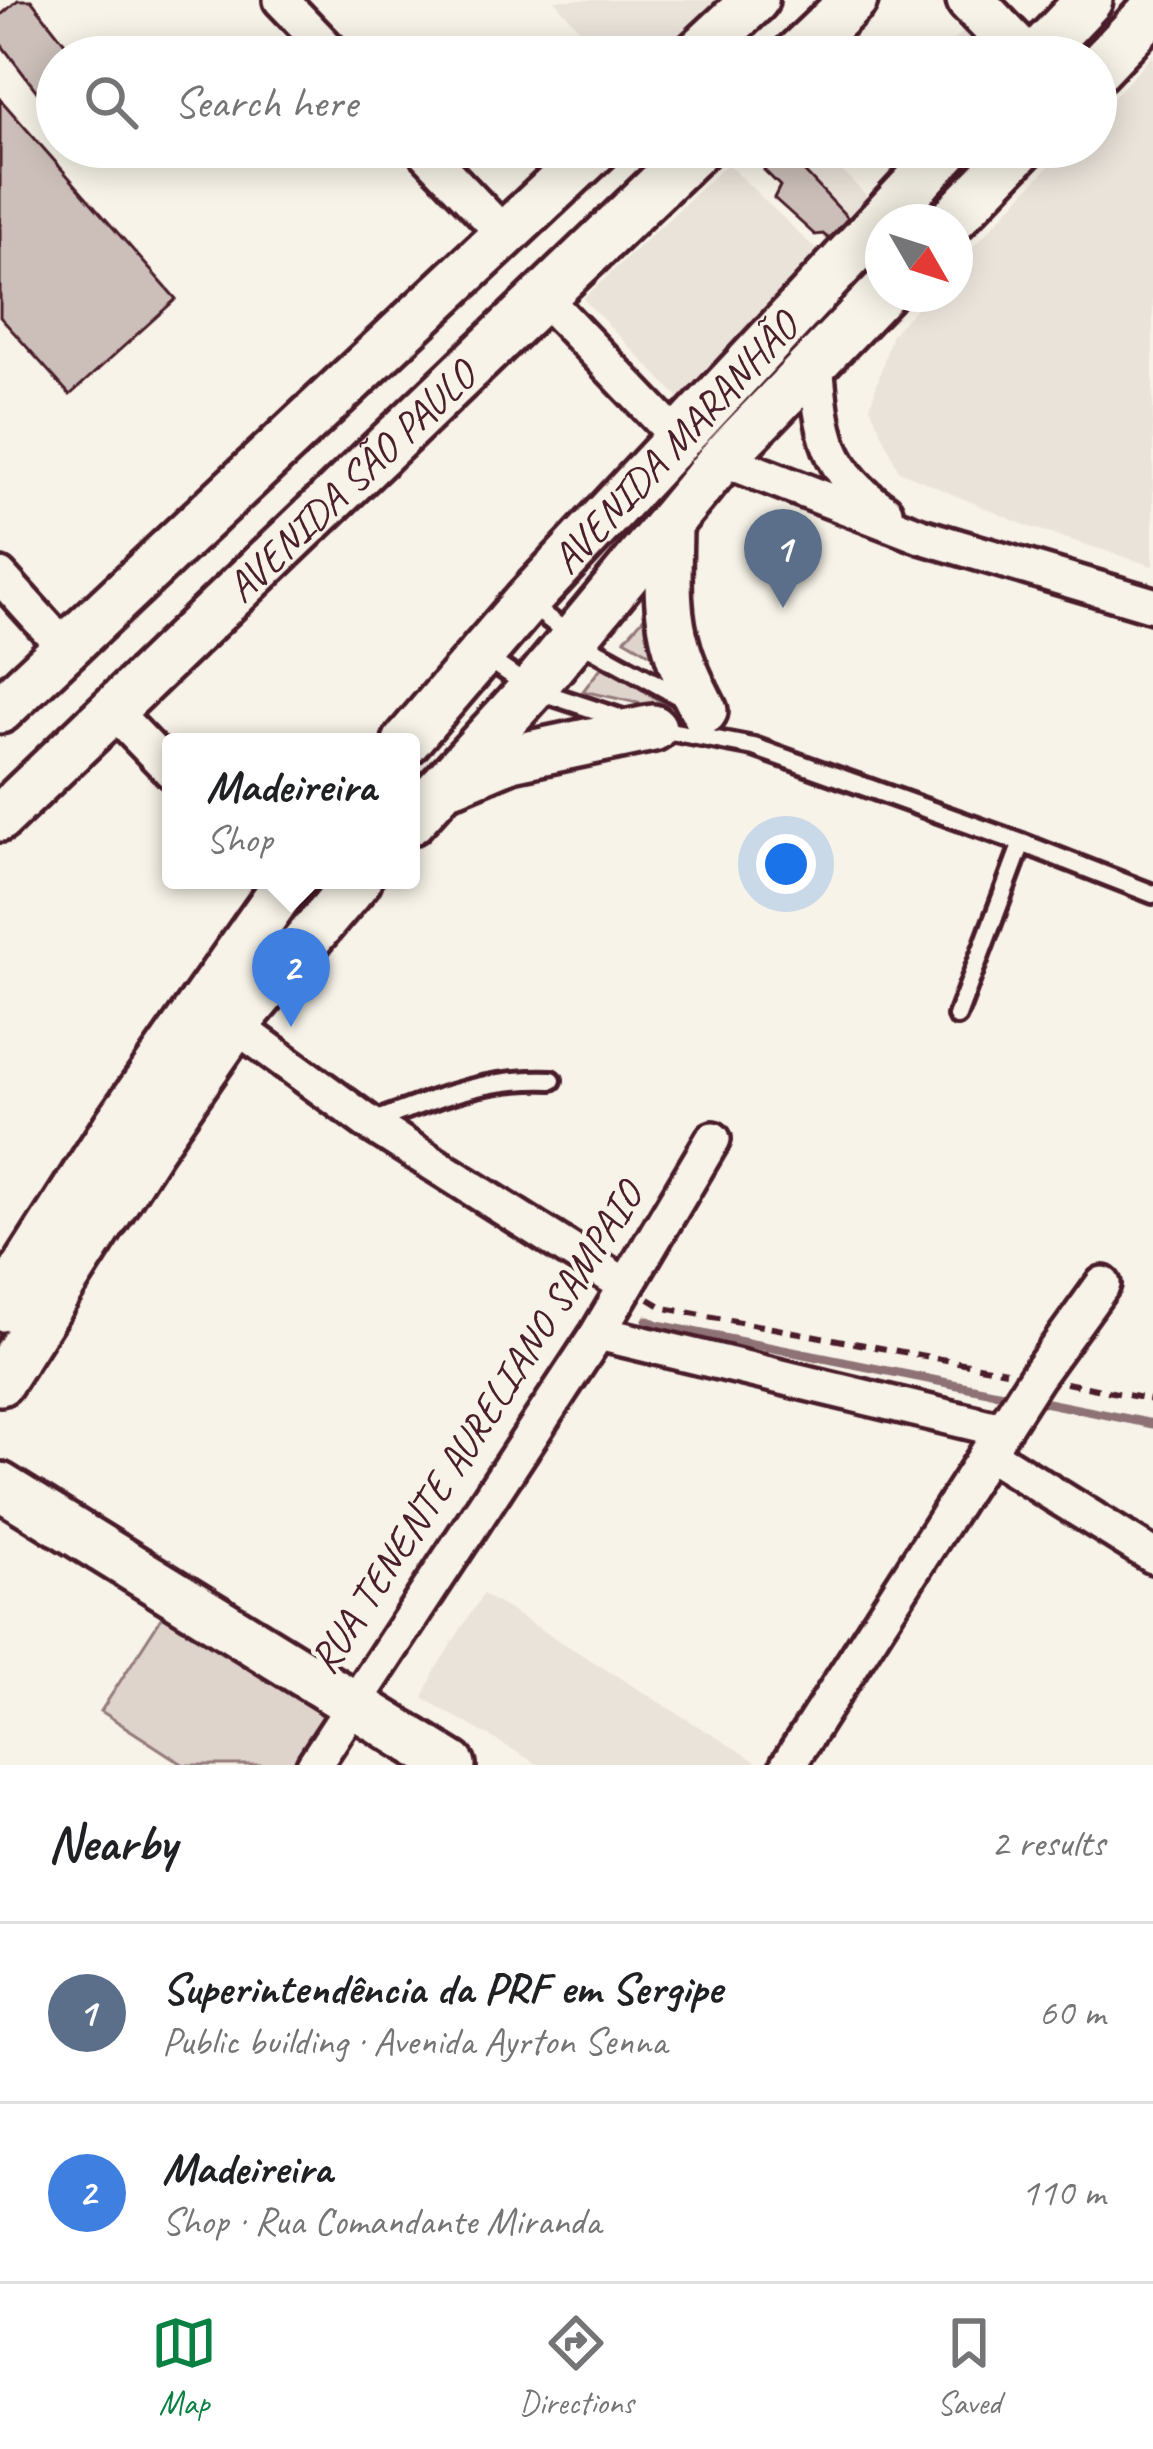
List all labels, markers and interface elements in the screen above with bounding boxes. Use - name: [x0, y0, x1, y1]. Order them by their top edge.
- search box: [36, 36, 1117, 168]
- icon: search: [78, 69, 144, 135]
- text: Search here: [174, 74, 357, 131]
- north arrow: [865, 204, 973, 312]
- street label: AVENIDA MARANHÃO: [540, 298, 812, 585]
- street label: AVENIDA SÃO PAULO: [215, 347, 489, 613]
- pin: 1: [744, 509, 822, 608]
- popup: [162, 733, 420, 889]
- text: Madeireira: [206, 758, 376, 815]
- text: Shop: [206, 815, 272, 864]
- your location: [756, 834, 816, 894]
- pin: 2: [252, 928, 330, 1027]
- street label: RUA TENENTE AURELIANO SAMPAIO: [297, 1169, 657, 1683]
- text: Nearby: [48, 1811, 176, 1875]
- text: 2 results: [991, 1819, 1105, 1868]
- text: Superintendência da PRF em Sergipe: [162, 1960, 722, 2017]
- text: 1: [78, 1988, 96, 2037]
- text: 60 m: [1039, 1988, 1105, 2037]
- text: Public building · Avenida Ayrton Senna: [162, 2017, 667, 2066]
- text: Madeireira: [162, 2140, 332, 2197]
- text: 2: [78, 2168, 96, 2217]
- text: 110 m: [1021, 2168, 1105, 2217]
- text: Shop · Rua Comandante Miranda: [162, 2197, 601, 2246]
- tab: Map: [151, 2310, 217, 2424]
- tab: Directions: [519, 2310, 634, 2424]
- tab: Saved: [936, 2310, 1002, 2424]

